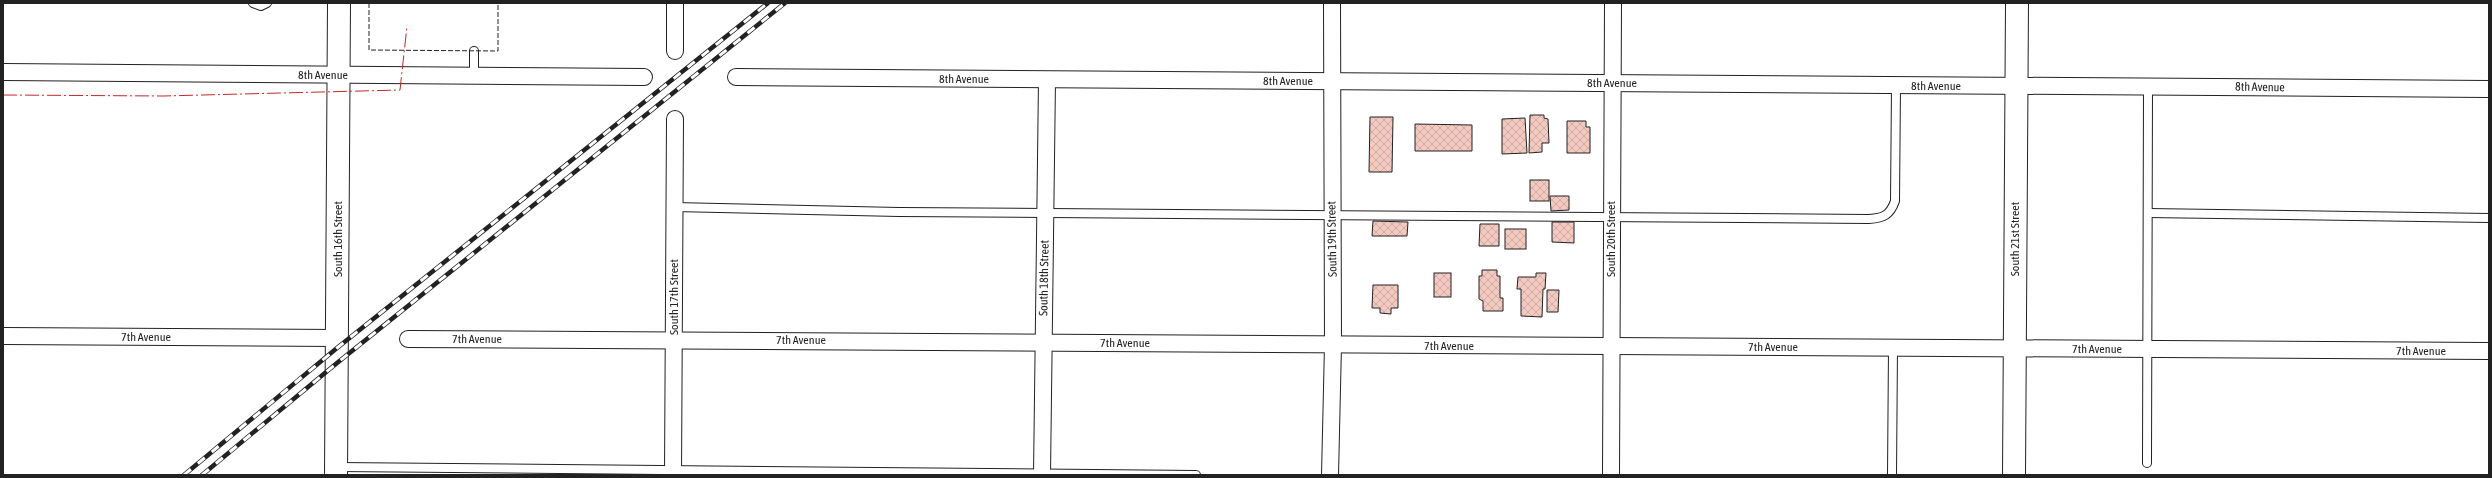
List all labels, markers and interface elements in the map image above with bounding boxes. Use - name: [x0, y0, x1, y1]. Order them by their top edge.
- street label: 8th Avenue: [298, 68, 348, 82]
- street label: 8th Avenue: [939, 72, 989, 86]
- street label: 8th Avenue: [1263, 74, 1313, 88]
- street label: 8th Avenue: [1587, 76, 1637, 90]
- street label: 8th Avenue: [1911, 79, 1961, 93]
- street label: 8th Avenue: [2235, 80, 2285, 94]
- street label: South 19th Street: [1324, 200, 1340, 277]
- street label: South 16th Street: [331, 201, 345, 277]
- street label: South 20th Street: [1604, 201, 1618, 277]
- street label: South 21st Street: [2008, 201, 2022, 276]
- street label: South 18th Street: [1036, 239, 1052, 316]
- street label: South 17th Street: [667, 259, 681, 335]
- street label: 7th Avenue: [121, 330, 171, 344]
- street label: 7th Avenue: [452, 332, 502, 346]
- street label: 7th Avenue: [776, 333, 826, 347]
- street label: 7th Avenue: [1100, 336, 1150, 350]
- street label: 7th Avenue: [1424, 339, 1474, 353]
- street label: 7th Avenue: [1748, 340, 1798, 354]
- street label: 7th Avenue: [2072, 342, 2122, 356]
- street label: 7th Avenue: [2396, 344, 2446, 358]

